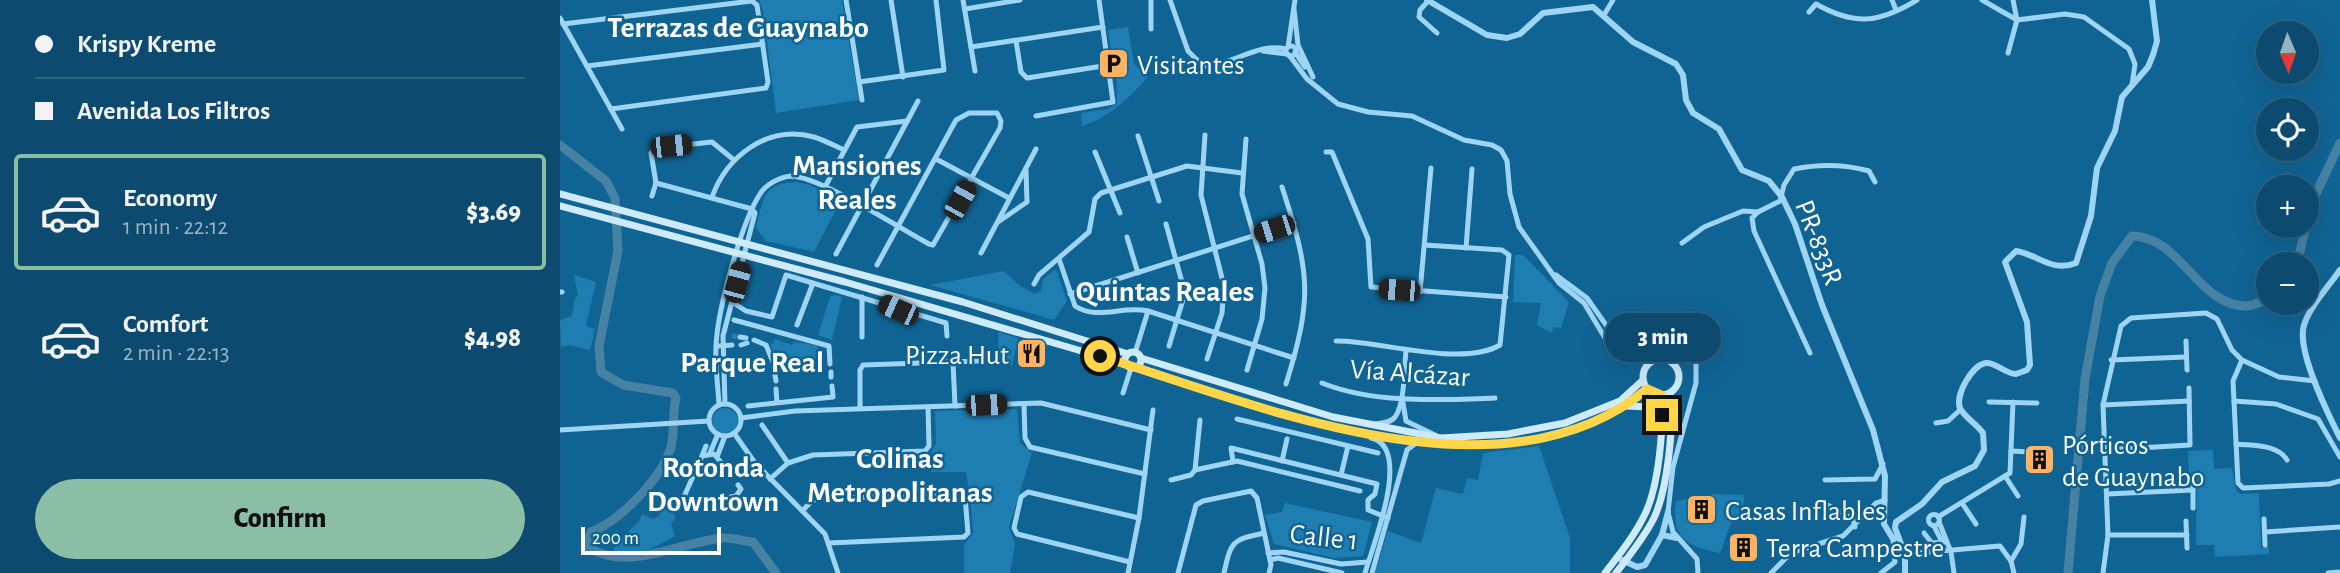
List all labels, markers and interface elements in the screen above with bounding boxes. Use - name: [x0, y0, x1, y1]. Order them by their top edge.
- district label: Terrazas de Guaynabo: [607, 13, 869, 43]
- north arrow: [2256, 21, 2319, 84]
- map controls: [2256, 21, 2319, 315]
- text: Krispy Kreme: [77, 31, 216, 57]
- parking icon: Visitantes: [1097, 47, 1131, 81]
- place label: Visitantes: [1137, 52, 1245, 80]
- text: Avenida Los Filtros: [77, 98, 270, 124]
- button: locate: [2256, 98, 2319, 161]
- car: [650, 133, 693, 159]
- district label: Mansiones Reales: [792, 151, 922, 215]
- button: +: [2256, 175, 2319, 238]
- car: [941, 177, 980, 223]
- icon: car: [39, 181, 102, 244]
- text: Economy: [123, 185, 217, 211]
- street label: PR-833R: [1789, 196, 1847, 289]
- text: $3.69: [466, 199, 521, 225]
- car: [1251, 213, 1298, 245]
- text: 1 min · 22:12: [123, 216, 228, 239]
- button: −: [2256, 252, 2319, 315]
- car: [722, 259, 753, 305]
- district label: Quintas Reales: [1076, 277, 1254, 307]
- car: [1378, 278, 1421, 302]
- car: [875, 292, 922, 328]
- icon: car: [39, 307, 102, 370]
- text: Comfort: [123, 311, 208, 337]
- callout: 3 min: [1604, 314, 1720, 362]
- text: $4.98: [464, 325, 521, 351]
- text: 3 min: [1638, 326, 1688, 349]
- restaurant icon: Pizza Hut: [1015, 337, 1049, 371]
- route start: [1084, 340, 1116, 372]
- text: 2 min · 22:13: [123, 342, 230, 365]
- place label: Pizza Hut: [905, 342, 1009, 370]
- district label: Parque Real: [680, 348, 824, 378]
- street label: Vía Alcázar: [1349, 356, 1471, 392]
- car: [965, 394, 1008, 416]
- route end: [1646, 399, 1678, 431]
- place label: Pórticos de Guaynabo: [2062, 432, 2205, 492]
- building icon: Pórticos de Guaynabo: [2022, 443, 2056, 477]
- district label: Colinas Metropolitanas: [807, 444, 993, 508]
- district label: Rotonda Downtown: [647, 453, 779, 517]
- button: Confirm: [35, 479, 525, 559]
- building icon: Casas Inflables: [1685, 493, 1719, 527]
- place label: Casas Inflables: [1725, 498, 1886, 526]
- street label: Calle 1: [1288, 520, 1359, 555]
- scale bar: [581, 524, 721, 556]
- text: 200 m: [592, 529, 639, 548]
- building icon: Terra Campestre: [1726, 530, 1760, 564]
- place label: Terra Campestre: [1766, 535, 1944, 563]

